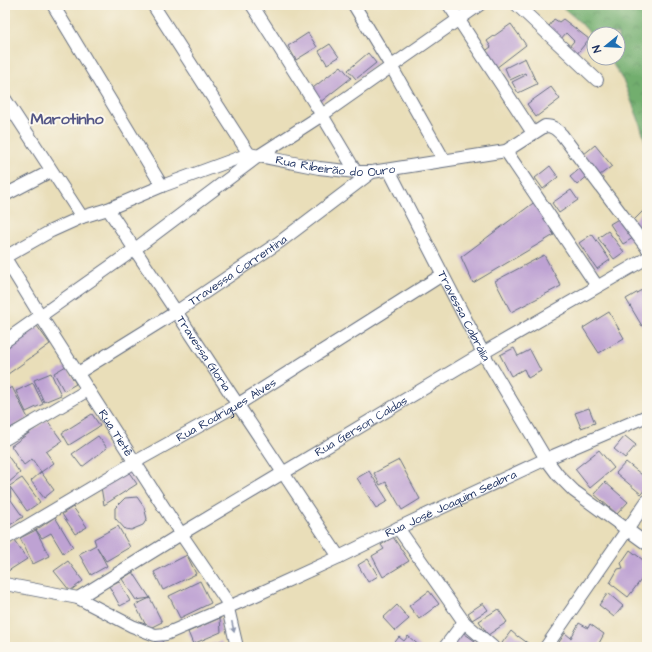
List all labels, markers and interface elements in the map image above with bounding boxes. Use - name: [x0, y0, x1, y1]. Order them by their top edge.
- north arrow: [586, 26, 626, 66]
- text: N: [589, 43, 605, 55]
- district label: Marotinho: [30, 108, 105, 130]
- street label: Rua Ribeirão do Ouro: [274, 152, 397, 181]
- street label: Travessa Correntina: [185, 231, 291, 310]
- street label: Travessa Cabrália: [433, 268, 494, 365]
- street label: Travessa Gloria: [172, 312, 235, 395]
- street label: Rua Rodrigues Alves: [173, 374, 280, 446]
- street label: Rua Gerson Caldas: [312, 392, 411, 461]
- street label: Rua Tietê: [94, 406, 137, 460]
- street label: Rua José Joaquim Seabra: [382, 466, 519, 542]
- one-way arrow: [230, 621, 236, 633]

